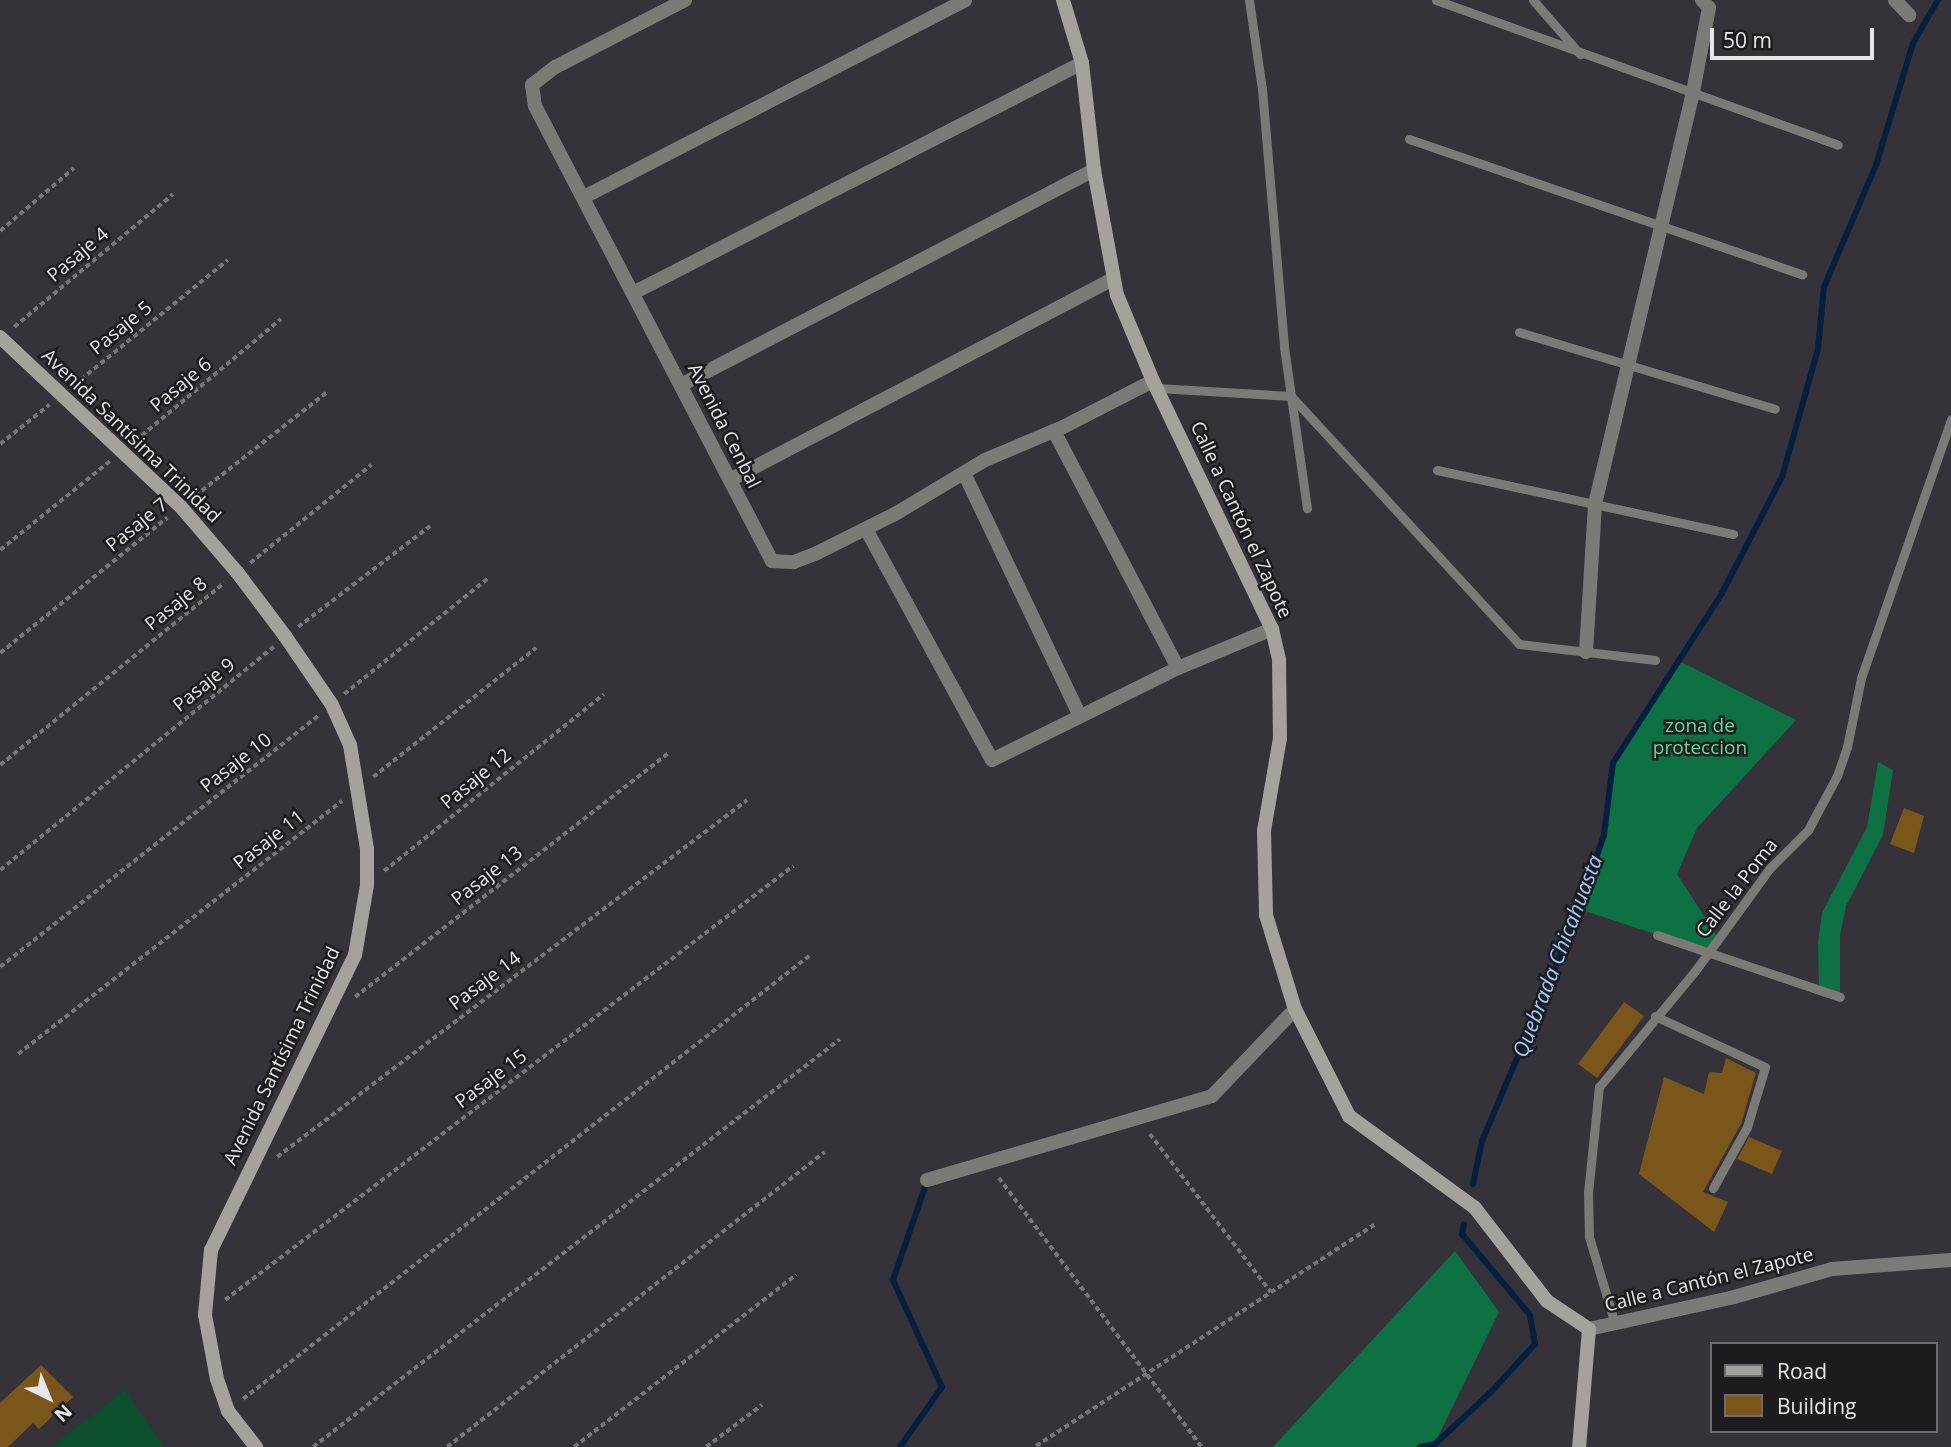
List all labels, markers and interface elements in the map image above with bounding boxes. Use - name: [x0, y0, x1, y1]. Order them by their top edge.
- scale bar: [1713, 14, 1878, 58]
- text: 50 m: [1723, 26, 1772, 54]
- street label: Pasaje 4: [43, 223, 113, 287]
- street label: Pasaje 5: [86, 296, 156, 360]
- street label: Avenida Santísima Trinidad: [37, 344, 225, 528]
- street label: Pasaje 6: [146, 353, 216, 417]
- street label: Avenida Cenbal: [683, 360, 765, 492]
- street label: Calle a Cantón el Zapote: [1185, 418, 1297, 622]
- street label: Pasaje 7: [102, 493, 172, 557]
- street label: Pasaje 8: [141, 572, 211, 636]
- street label: Pasaje 9: [169, 653, 239, 717]
- park label: zona de proteccion: [1653, 715, 1747, 759]
- street label: Pasaje 10: [196, 728, 276, 798]
- street label: Pasaje 12: [436, 744, 516, 814]
- street label: Pasaje 11: [229, 805, 309, 875]
- street label: Calle la Poma: [1691, 834, 1783, 942]
- street label: Pasaje 13: [447, 841, 527, 911]
- water label: Quebrada Chicahuasta: [1507, 851, 1607, 1061]
- street label: Avenida Santísima Trinidad: [219, 943, 345, 1169]
- street label: Pasaje 14: [445, 947, 525, 1015]
- street label: Pasaje 15: [451, 1045, 531, 1113]
- street label: Calle a Cantón el Zapote: [1602, 1243, 1816, 1317]
- legend: [1710, 1342, 1937, 1433]
- text: Road: [1777, 1357, 1827, 1385]
- north arrow: [14, 1363, 84, 1433]
- text: Building: [1777, 1392, 1856, 1420]
- text: N: [49, 1399, 78, 1428]

